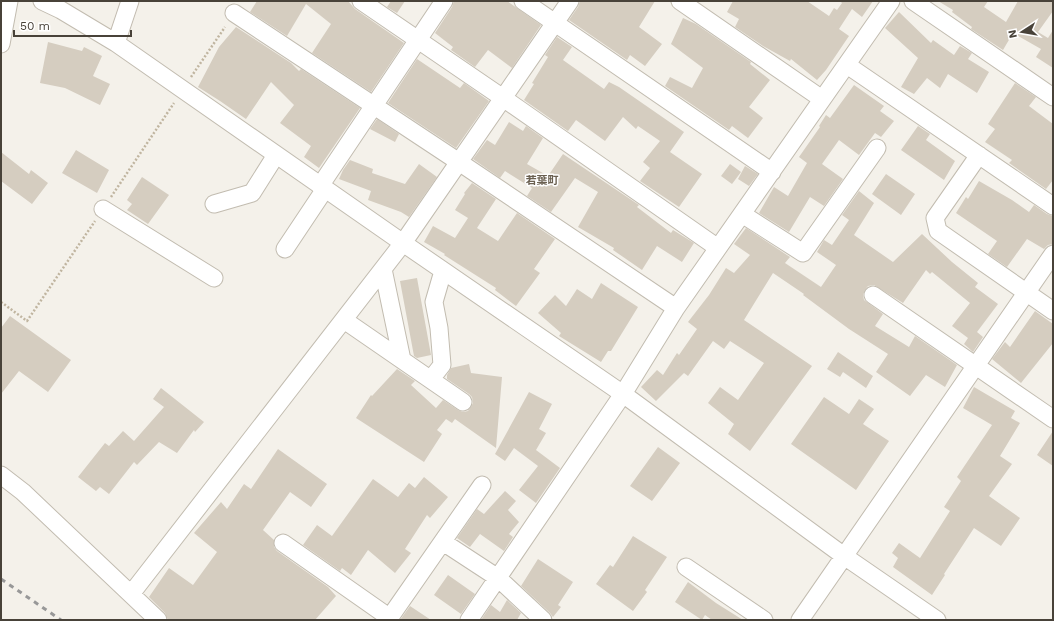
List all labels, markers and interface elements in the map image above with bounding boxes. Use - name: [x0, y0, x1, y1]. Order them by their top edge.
- scale bar: [14, 12, 131, 38]
- north arrow: [1002, 12, 1042, 52]
- text: 50 m: [20, 19, 50, 33]
- text: N: [1006, 29, 1020, 39]
- district label: 若葉町: [526, 174, 559, 187]

